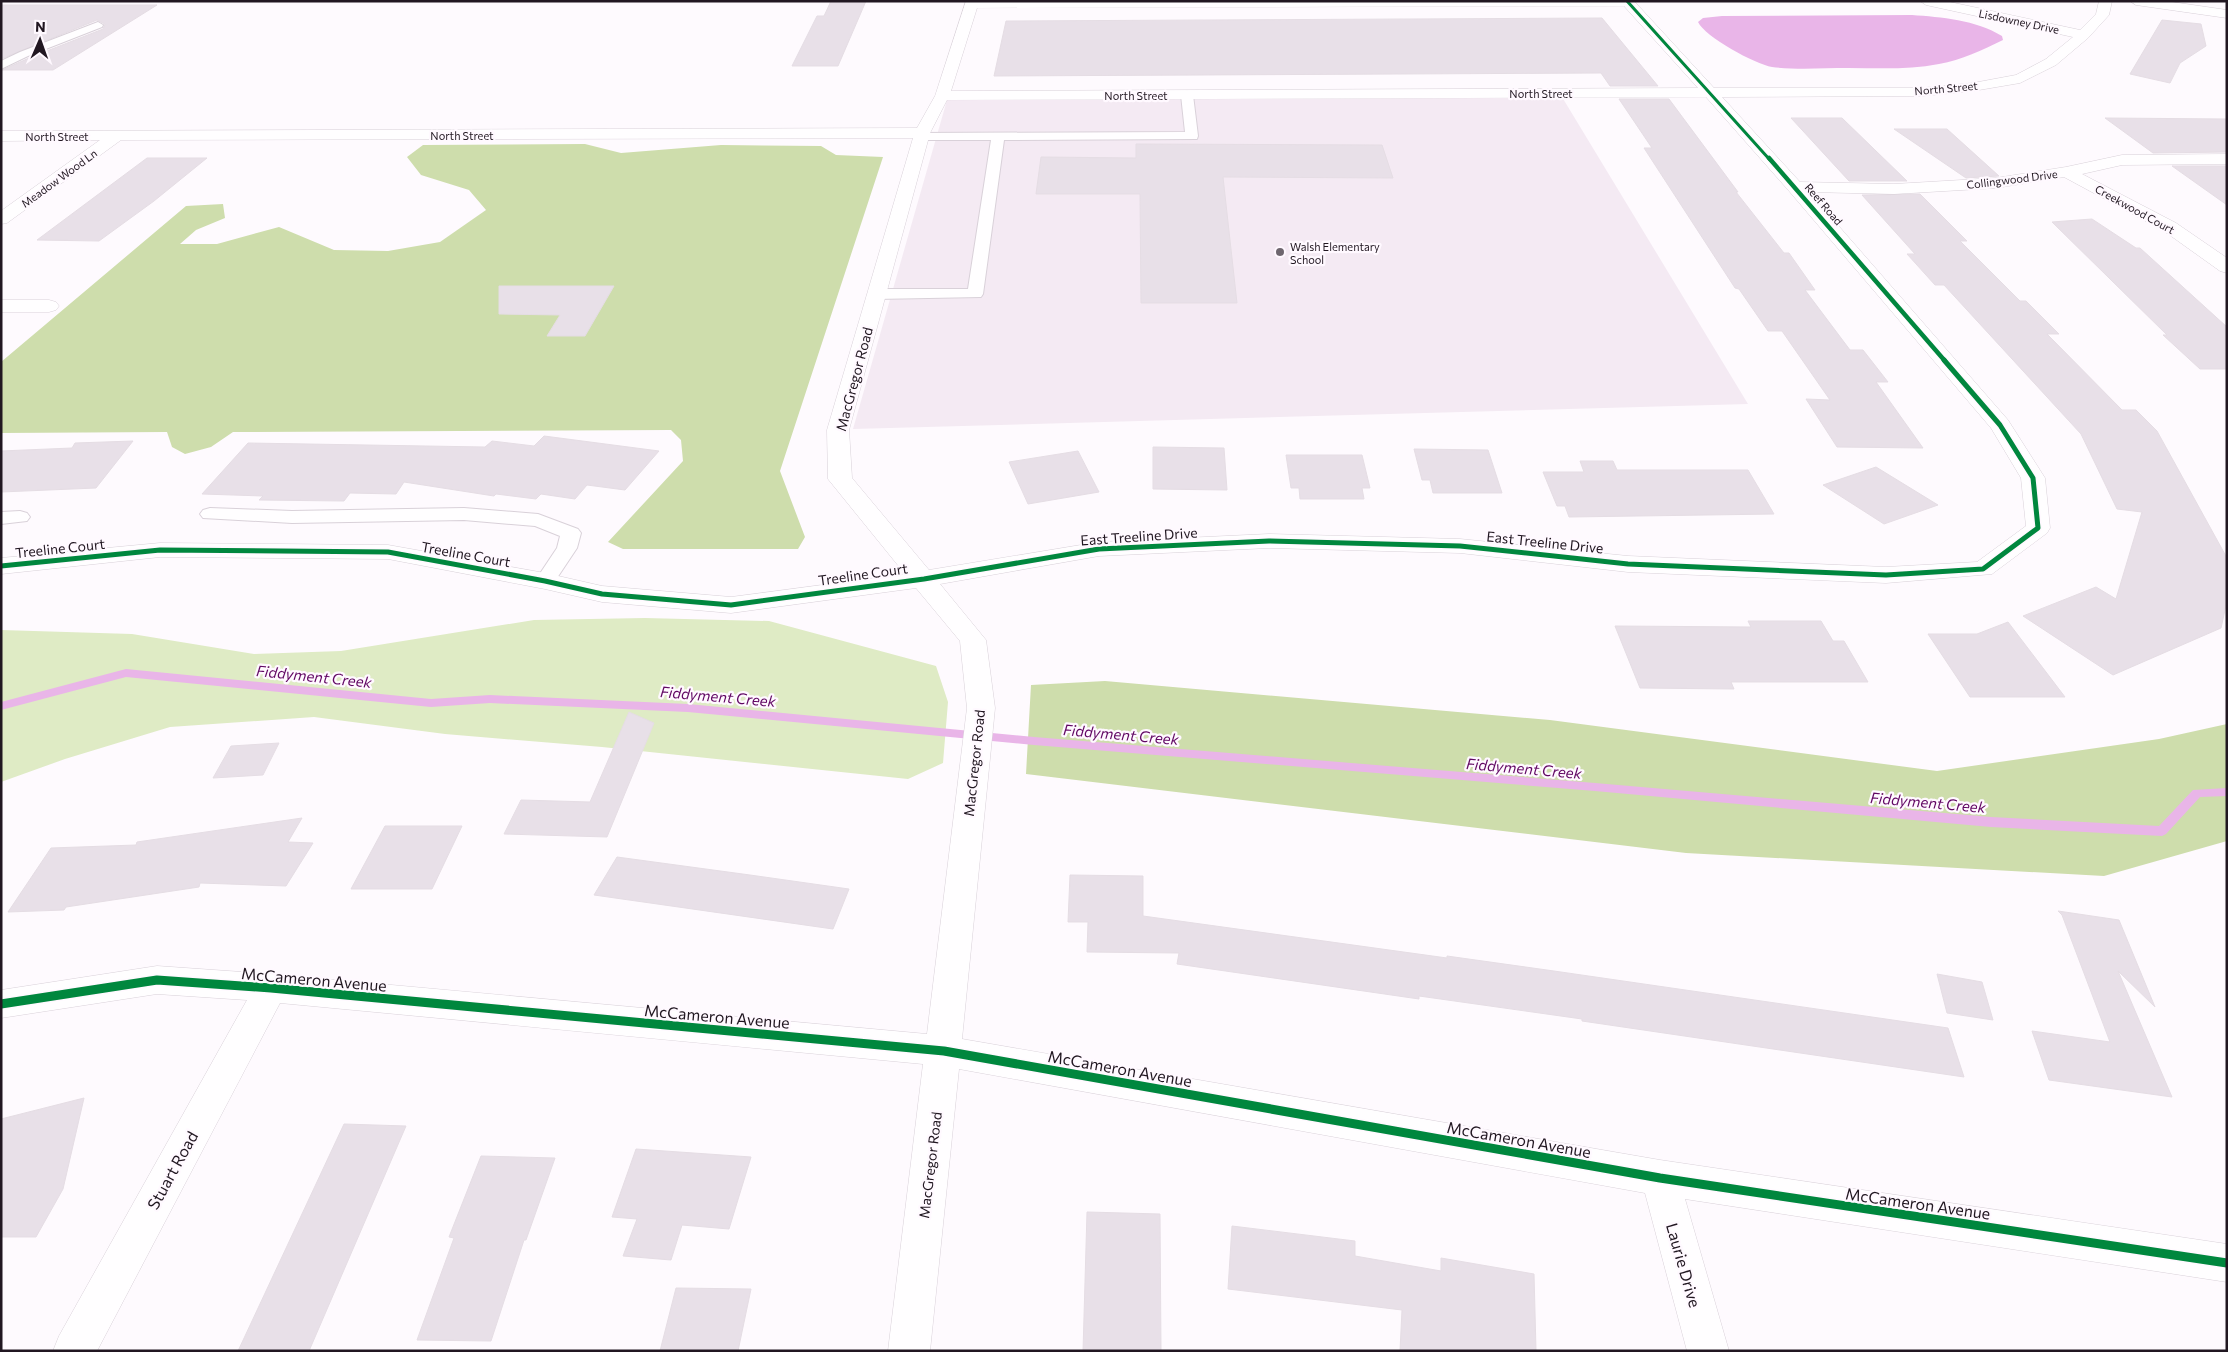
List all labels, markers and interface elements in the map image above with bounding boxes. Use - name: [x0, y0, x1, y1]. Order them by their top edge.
- street label: Lisdowney Drive: [1978, 6, 2061, 36]
- north arrow: [15, 15, 65, 65]
- text: N: [35, 18, 46, 35]
- street label: North Street: [1914, 79, 1979, 97]
- street label: North Street: [1509, 87, 1573, 100]
- street label: North Street: [1104, 89, 1168, 102]
- street label: North Street: [430, 129, 494, 142]
- street label: North Street: [25, 130, 89, 143]
- street label: Meadow Wood Ln: [19, 146, 99, 210]
- street label: Collingwood Drive: [1966, 167, 2058, 191]
- street label: Reef Road: [1802, 181, 1846, 227]
- street label: Creekwood Court: [2093, 182, 2177, 236]
- place label: Walsh Elementary School: [1290, 240, 1380, 266]
- marker: Walsh Elementary School: [1274, 246, 1286, 258]
- street label: MacGregor Road: [832, 325, 876, 433]
- street label: East Treeline Drive: [1080, 523, 1198, 549]
- street label: East Treeline Drive: [1486, 527, 1604, 557]
- street label: Treeline Court: [14, 535, 106, 561]
- street label: Treeline Court: [420, 538, 512, 570]
- street label: Treeline Court: [817, 559, 909, 589]
- water label: Fiddyment Creek: [255, 661, 374, 691]
- water label: Fiddyment Creek: [659, 682, 777, 710]
- street label: MacGregor Road: [960, 709, 988, 817]
- water label: Fiddyment Creek: [1062, 720, 1180, 748]
- water label: Fiddyment Creek: [1465, 754, 1583, 782]
- water label: Fiddyment Creek: [1869, 788, 1987, 816]
- street label: McCameron Avenue: [240, 963, 388, 995]
- street label: McCameron Avenue: [643, 1000, 791, 1032]
- street label: McCameron Avenue: [1046, 1046, 1194, 1090]
- street label: MacGregor Road: [915, 1111, 945, 1219]
- street label: McCameron Avenue: [1445, 1117, 1593, 1161]
- street label: Stuart Road: [143, 1128, 201, 1212]
- street label: McCameron Avenue: [1844, 1183, 1992, 1223]
- street label: Laurie Drive: [1663, 1221, 1705, 1309]

